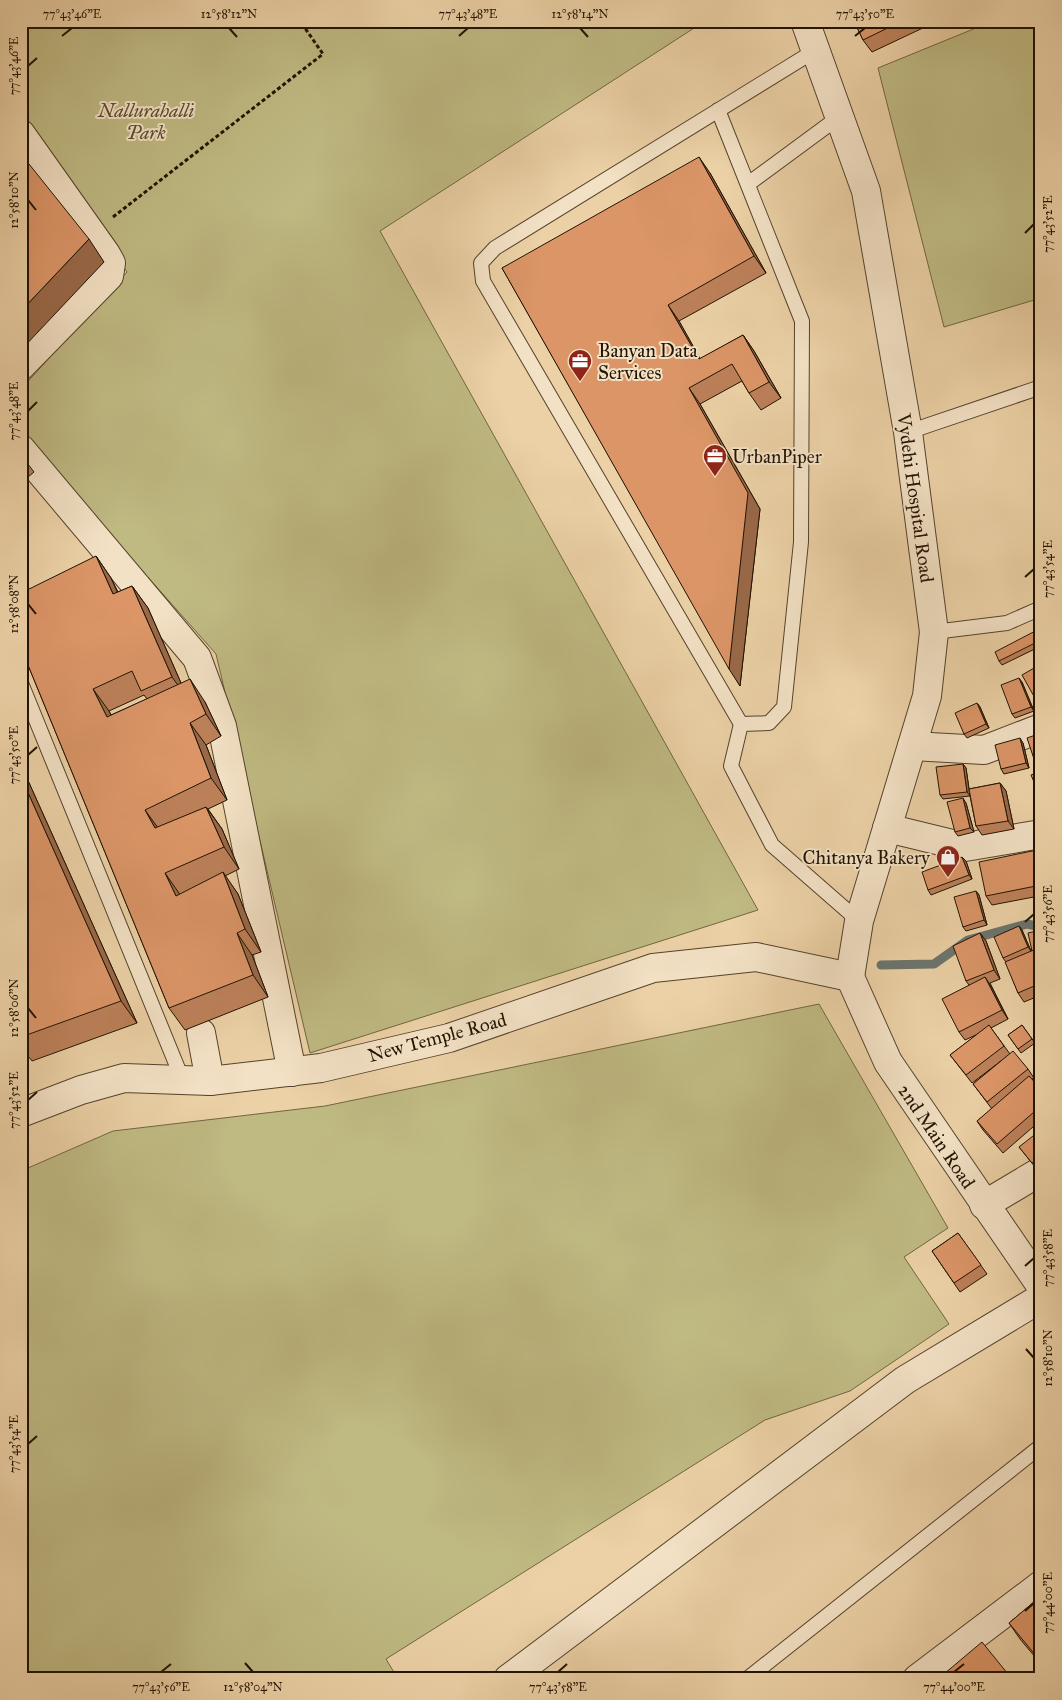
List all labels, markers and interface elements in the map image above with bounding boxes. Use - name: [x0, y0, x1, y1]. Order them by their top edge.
- text: 77°43'46"E: [43, 7, 102, 21]
- text: 12°58'12"N: [201, 7, 257, 21]
- text: 77°43'48"E: [439, 7, 498, 21]
- text: 12°58'14"N: [551, 7, 609, 21]
- text: 77°43'50"E: [836, 7, 895, 21]
- text: 77°43'46"E: [7, 36, 21, 95]
- park label: Nallurahalli Park: [97, 99, 195, 144]
- text: 12°58'10"N: [7, 171, 21, 229]
- text: 77°43'52"E: [1041, 195, 1055, 253]
- place label: Banyan Data Services: [598, 339, 698, 384]
- office icon: Banyan Data Services: [567, 348, 593, 382]
- text: 77°43'48"E: [7, 381, 21, 440]
- street label: Vydehi Hospital Road: [892, 411, 939, 585]
- office icon: UrbanPiper: [702, 443, 728, 477]
- place label: UrbanPiper: [732, 445, 823, 468]
- text: 77°43'54"E: [1041, 540, 1055, 598]
- text: 12°58'08"N: [7, 574, 21, 634]
- text: 77°43'50"E: [7, 725, 21, 784]
- shop icon: Chitanya Bakery: [935, 844, 961, 878]
- place label: Chitanya Bakery: [803, 846, 931, 869]
- text: 77°43'56"E: [1041, 885, 1055, 943]
- text: 12°58'06"N: [7, 979, 21, 1037]
- street label: New Temple Road: [365, 1008, 509, 1067]
- text: 77°43'52"E: [7, 1071, 21, 1129]
- street label: 2nd Main Road: [893, 1080, 980, 1193]
- text: 77°43'58"E: [1041, 1229, 1055, 1287]
- text: 12°58'10"N: [1041, 1329, 1055, 1387]
- text: 77°43'54"E: [7, 1415, 21, 1473]
- text: 77°44'00"E: [1041, 1572, 1055, 1634]
- text: 77°43'56"E: [132, 1680, 190, 1694]
- text: 12°58'04"N: [223, 1680, 283, 1694]
- text: 77°43'58"E: [529, 1680, 587, 1694]
- text: 77°44'00"E: [923, 1680, 985, 1694]

